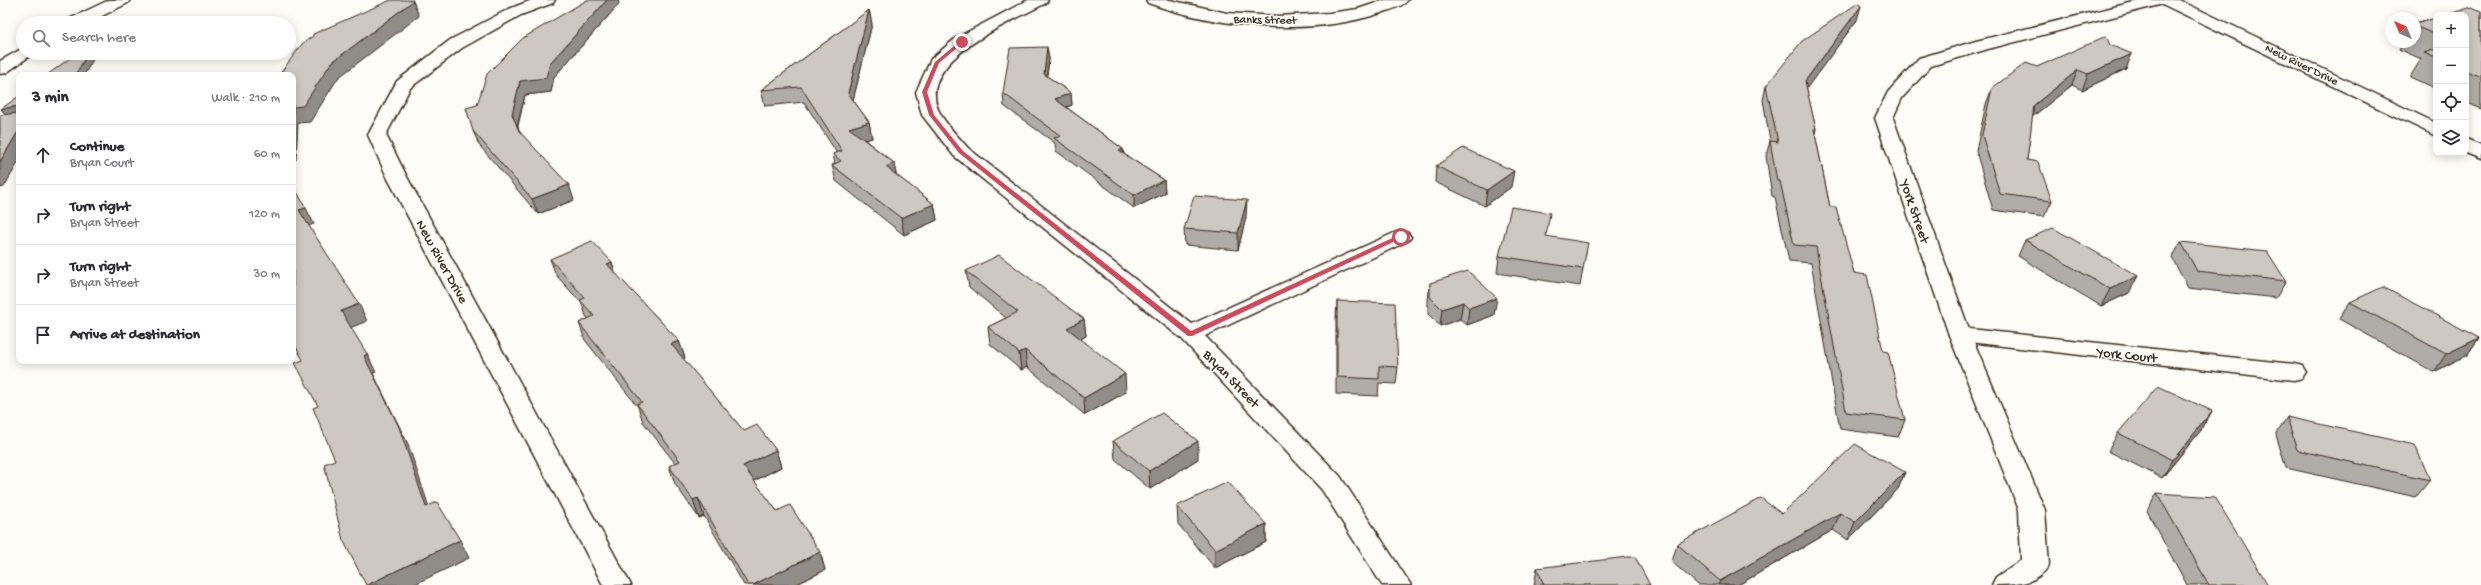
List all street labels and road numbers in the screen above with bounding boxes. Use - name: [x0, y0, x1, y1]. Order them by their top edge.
- street label: Banks Street: [1232, 13, 1298, 29]
- street label: New River Drive: [2262, 42, 2341, 90]
- street label: York Street: [1894, 176, 1933, 247]
- street label: New River Drive: [411, 217, 471, 308]
- street label: York Court: [2094, 345, 2159, 368]
- street label: Bryan Street: [1198, 346, 1263, 413]

